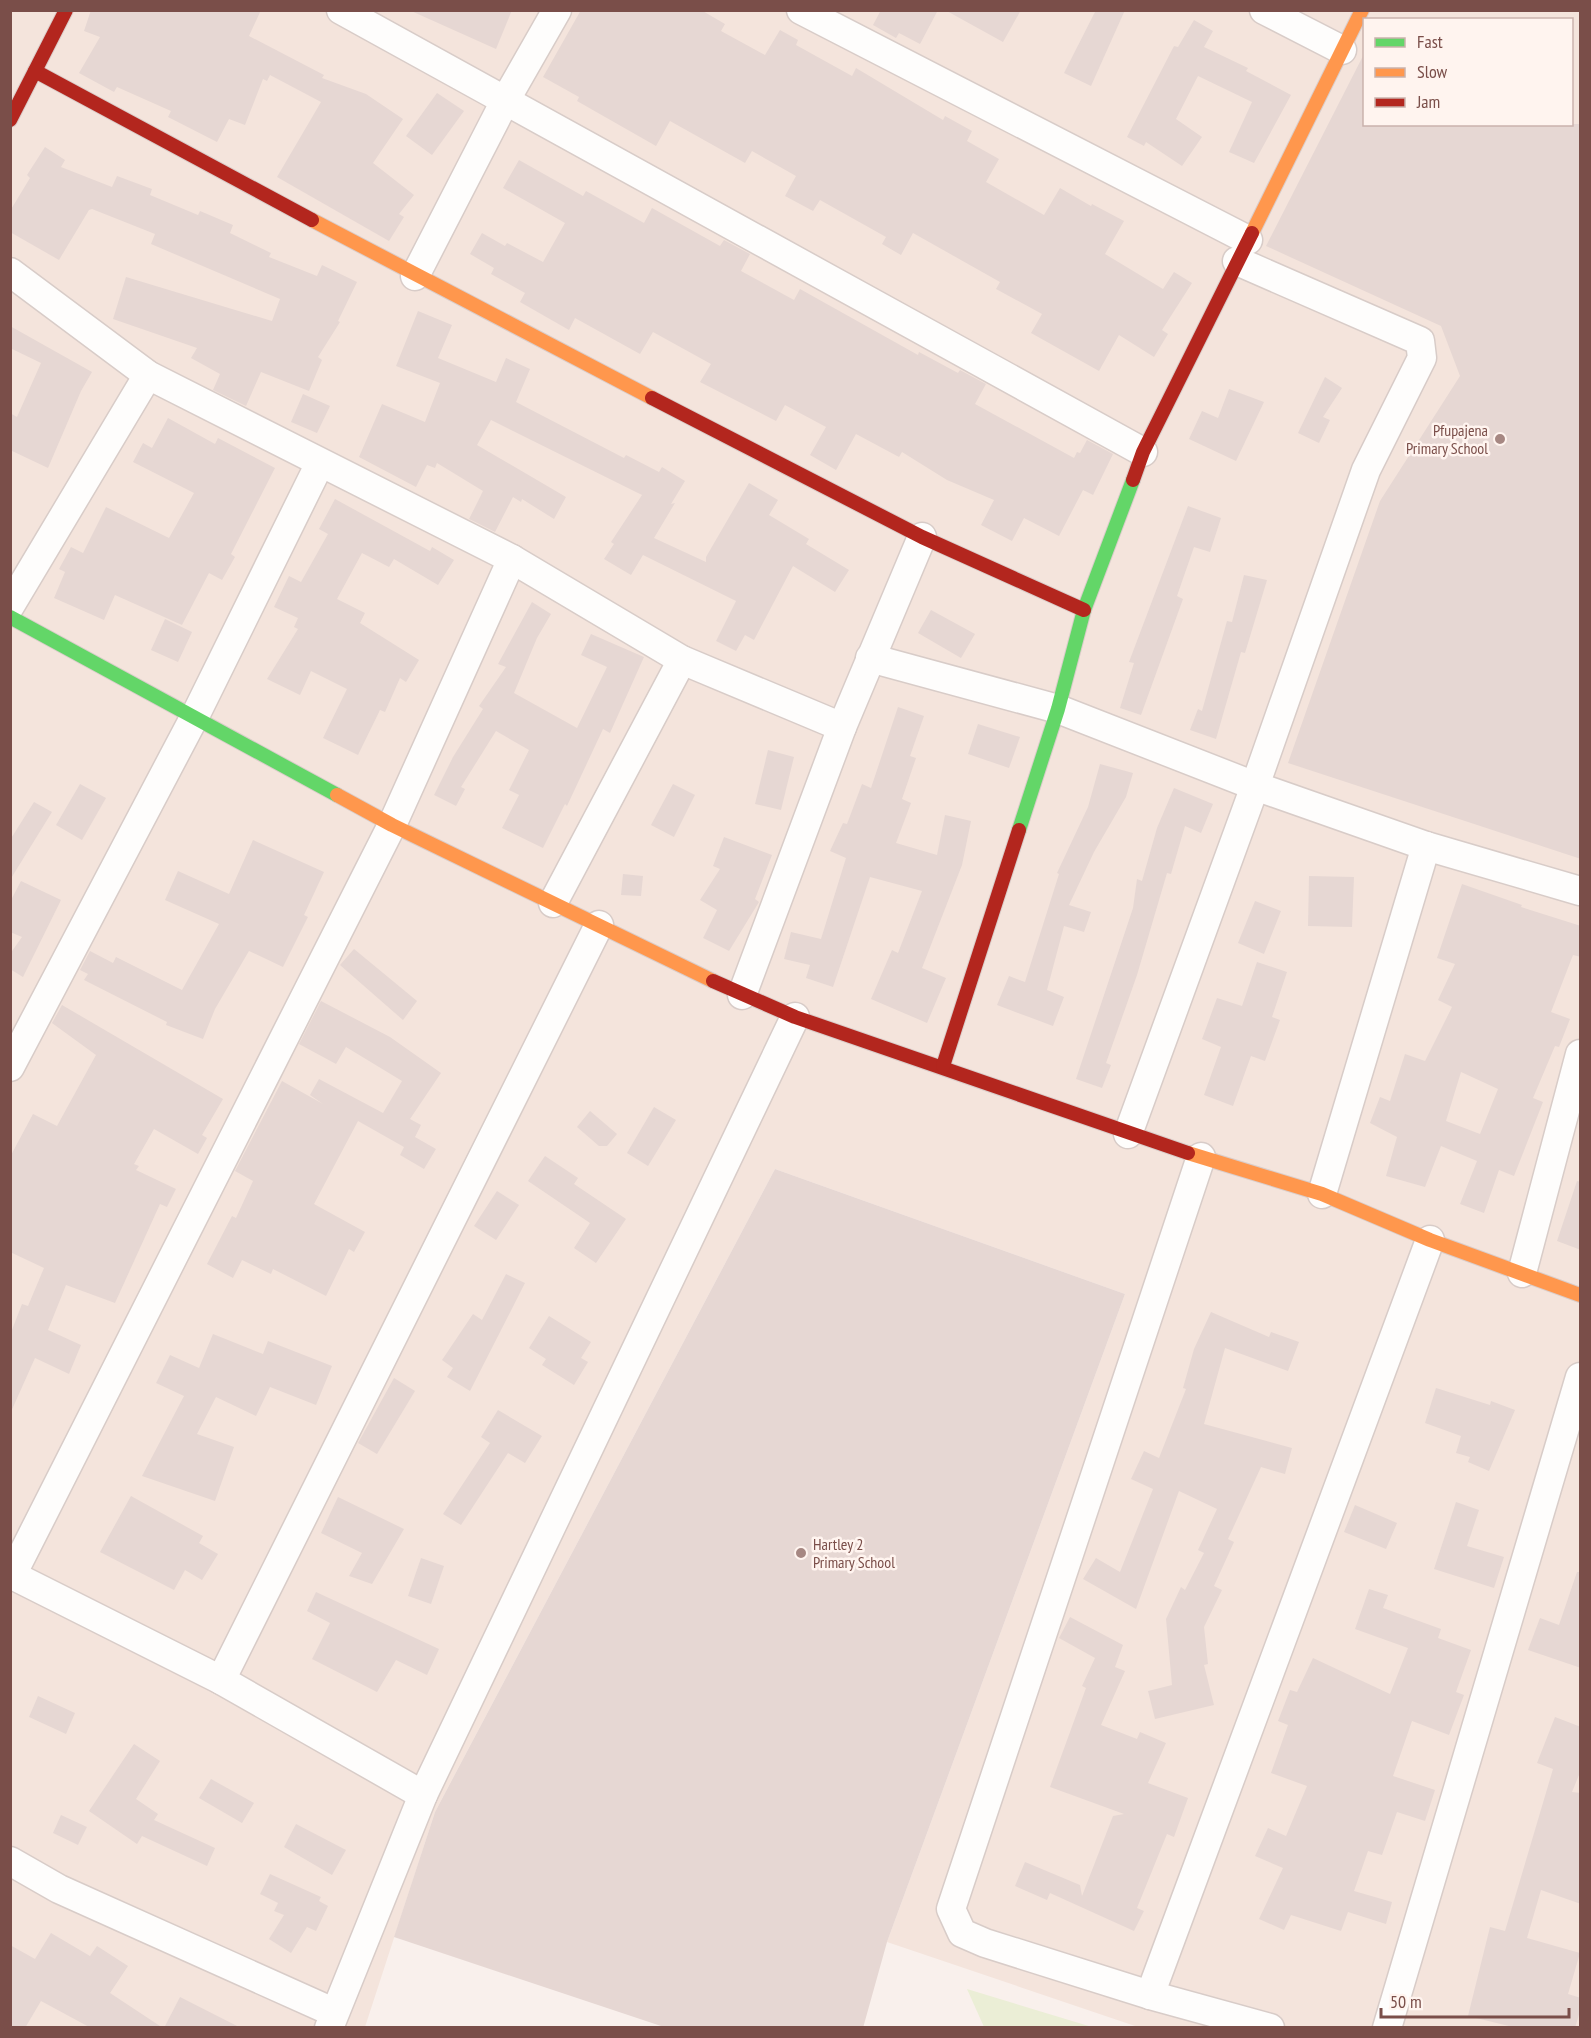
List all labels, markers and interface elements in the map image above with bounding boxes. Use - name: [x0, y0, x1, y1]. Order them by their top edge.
- legend: [1363, 18, 1573, 126]
- text: Fast: [1417, 30, 1443, 53]
- text: Slow: [1417, 60, 1448, 83]
- text: Jam: [1416, 90, 1440, 113]
- place label: Pfupajena Primary School: [1406, 420, 1488, 458]
- marker: Pfupajena Primary School: [1493, 432, 1507, 446]
- place label: Hartley 2 Primary School: [813, 1534, 895, 1572]
- marker: Hartley 2 Primary School: [794, 1546, 808, 1560]
- scale bar: [1381, 1981, 1568, 2019]
- text: 50 m: [1390, 1990, 1422, 2013]

